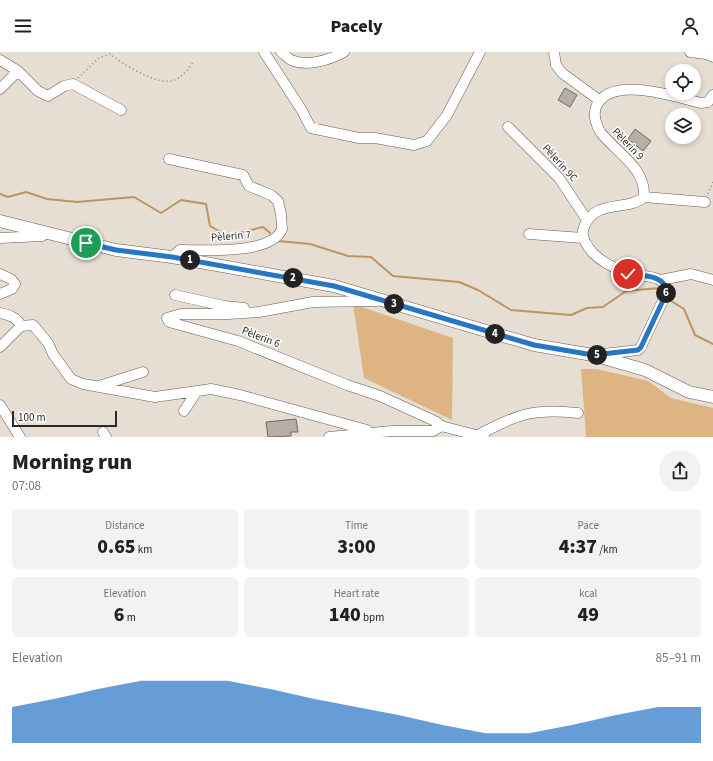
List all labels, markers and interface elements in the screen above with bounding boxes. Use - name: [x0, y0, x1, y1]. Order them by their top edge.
- text: Pacely: [330, 14, 383, 39]
- icon: menu: [12, 15, 34, 37]
- icon: person: [679, 15, 701, 37]
- map controls: [665, 64, 701, 144]
- button: locate: [665, 64, 701, 100]
- button: layers: [665, 108, 701, 144]
- street label: Pèlerin 9: [609, 124, 647, 164]
- street label: Pèlerin 9C: [539, 141, 581, 185]
- pin: [69, 226, 103, 260]
- street label: Pèlerin 7: [211, 227, 251, 245]
- icon: arrive: [75, 232, 97, 254]
- pin: 1: [180, 250, 200, 270]
- text: 1: [187, 252, 193, 267]
- pin: [611, 257, 645, 291]
- icon: check: [617, 263, 639, 285]
- pin: 2: [283, 268, 303, 288]
- text: 2: [290, 270, 296, 285]
- pin: 6: [656, 283, 676, 303]
- text: 6: [663, 285, 669, 300]
- pin: 3: [384, 294, 404, 314]
- text: 3: [391, 296, 397, 311]
- street label: Pèlerin 6: [240, 323, 283, 351]
- pin: 4: [485, 324, 505, 344]
- text: 4: [492, 326, 498, 341]
- pin: 5: [587, 345, 607, 365]
- text: 5: [594, 347, 600, 362]
- scale bar: [12, 409, 117, 428]
- text: 100 m: [18, 410, 46, 425]
- text: Morning run: [12, 446, 132, 478]
- button: share: [659, 450, 701, 492]
- text: 07:08: [12, 477, 41, 495]
- text: Distance: [105, 518, 144, 533]
- text: Time: [345, 518, 368, 533]
- text: Pace: [577, 518, 599, 533]
- text: 0.65: [97, 533, 136, 561]
- text: 3:00: [337, 533, 376, 561]
- text: 4:37: [559, 533, 597, 561]
- text: km: [136, 542, 152, 557]
- text: /km: [597, 542, 618, 557]
- text: Elevation: [103, 586, 146, 601]
- text: Heart rate: [334, 586, 379, 601]
- text: kcal: [579, 586, 597, 601]
- text: 6: [114, 601, 125, 629]
- text: 140: [329, 601, 361, 629]
- text: 49: [577, 601, 599, 629]
- text: m: [125, 610, 136, 625]
- text: bpm: [361, 610, 384, 625]
- text: Elevation: [12, 649, 63, 667]
- text: 85–91 m: [656, 649, 701, 667]

